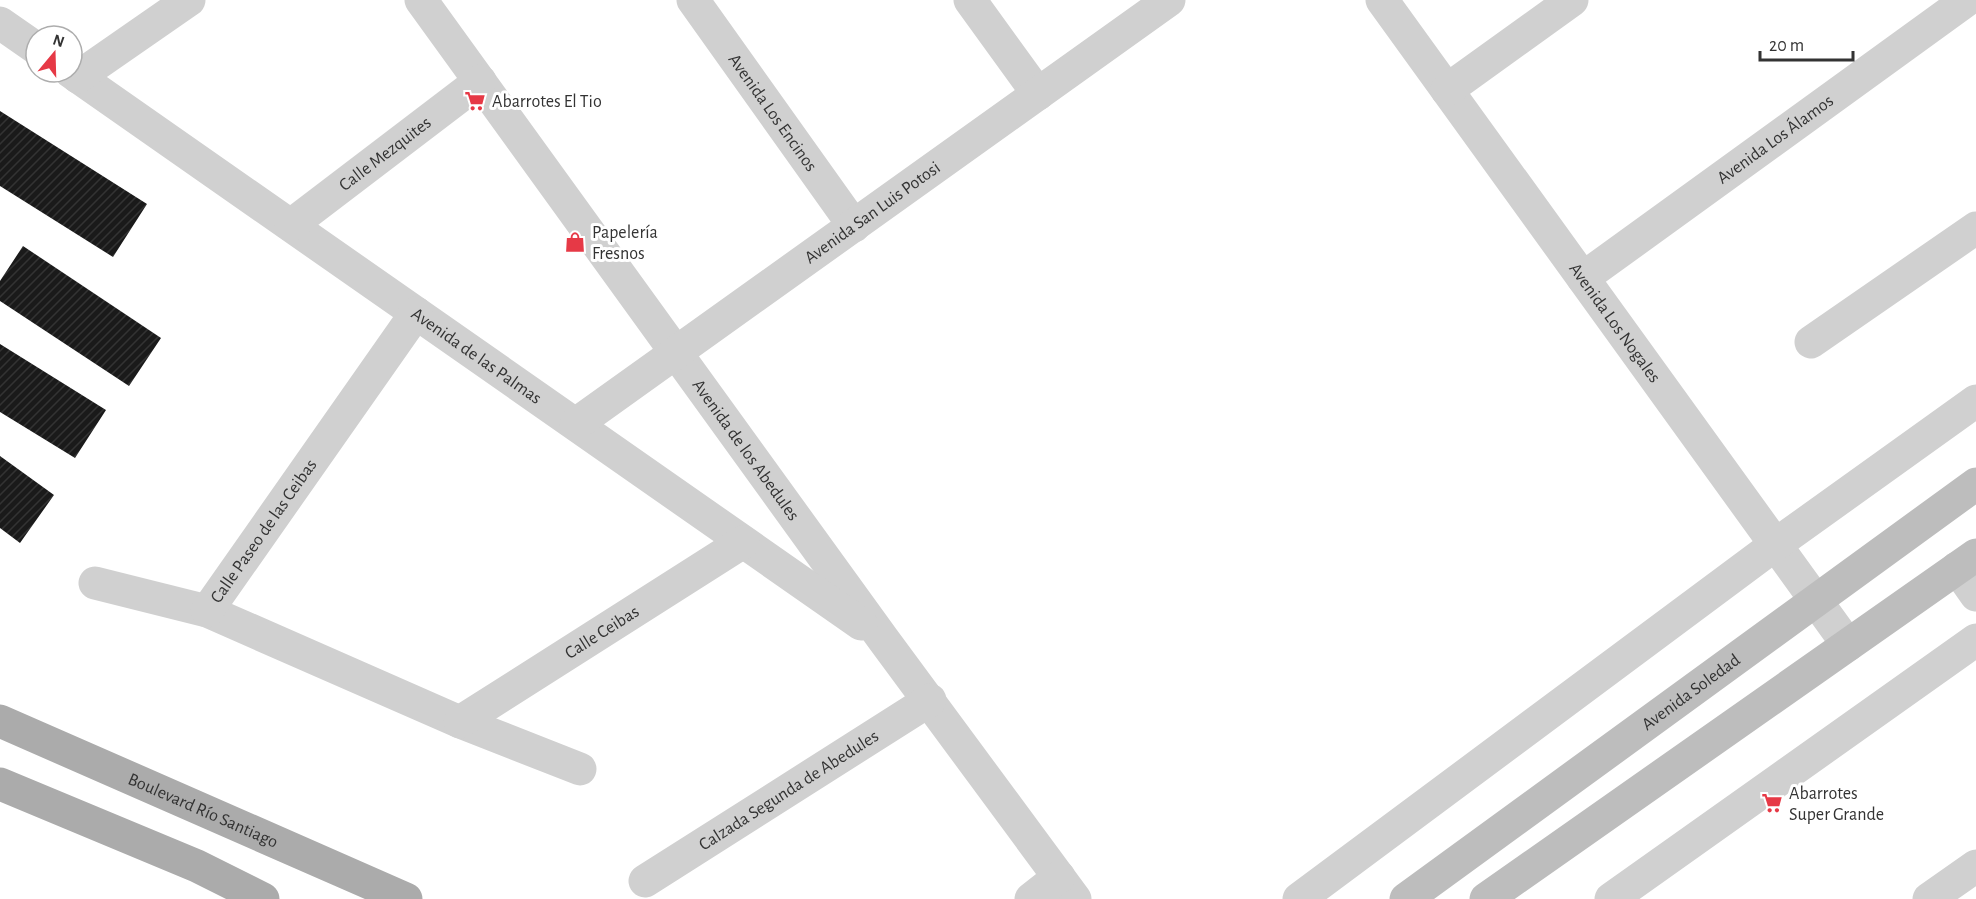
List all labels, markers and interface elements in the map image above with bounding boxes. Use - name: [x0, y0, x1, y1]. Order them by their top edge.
- north arrow: [24, 24, 84, 84]
- scale bar: [1760, 24, 1853, 62]
- text: N: [51, 31, 66, 50]
- text: 20 m: [1769, 37, 1804, 55]
- street label: Avenida Los Encinos: [724, 51, 820, 175]
- supermarket icon: Abarrotes El Tio: [463, 89, 487, 113]
- street label: Avenida Los Álamos: [1714, 92, 1837, 188]
- place label: Abarrotes El Tio: [492, 93, 602, 111]
- street label: Calle Mezquites: [336, 114, 435, 195]
- street label: Avenida San Luis Potosi: [802, 159, 944, 268]
- place label: Papelería Fresnos: [592, 224, 658, 263]
- shop icon: Papelería Fresnos: [563, 230, 587, 254]
- street label: Avenida Los Nogales: [1565, 260, 1663, 386]
- street label: Avenida de las Palmas: [408, 305, 545, 408]
- street label: Avenida de los Abedules: [688, 376, 802, 524]
- street label: Calle Paseo de las Ceibas: [208, 456, 321, 606]
- street label: Calle Ceibas: [562, 603, 642, 663]
- street label: Avenida Soledad: [1639, 651, 1744, 734]
- street label: Calzada Segunda de Abedules: [696, 727, 882, 854]
- street label: Boulevard Río Santiago: [125, 770, 281, 852]
- place label: Abarrotes Super Grande: [1789, 785, 1884, 824]
- supermarket icon: Abarrotes Super Grande: [1760, 791, 1784, 815]

